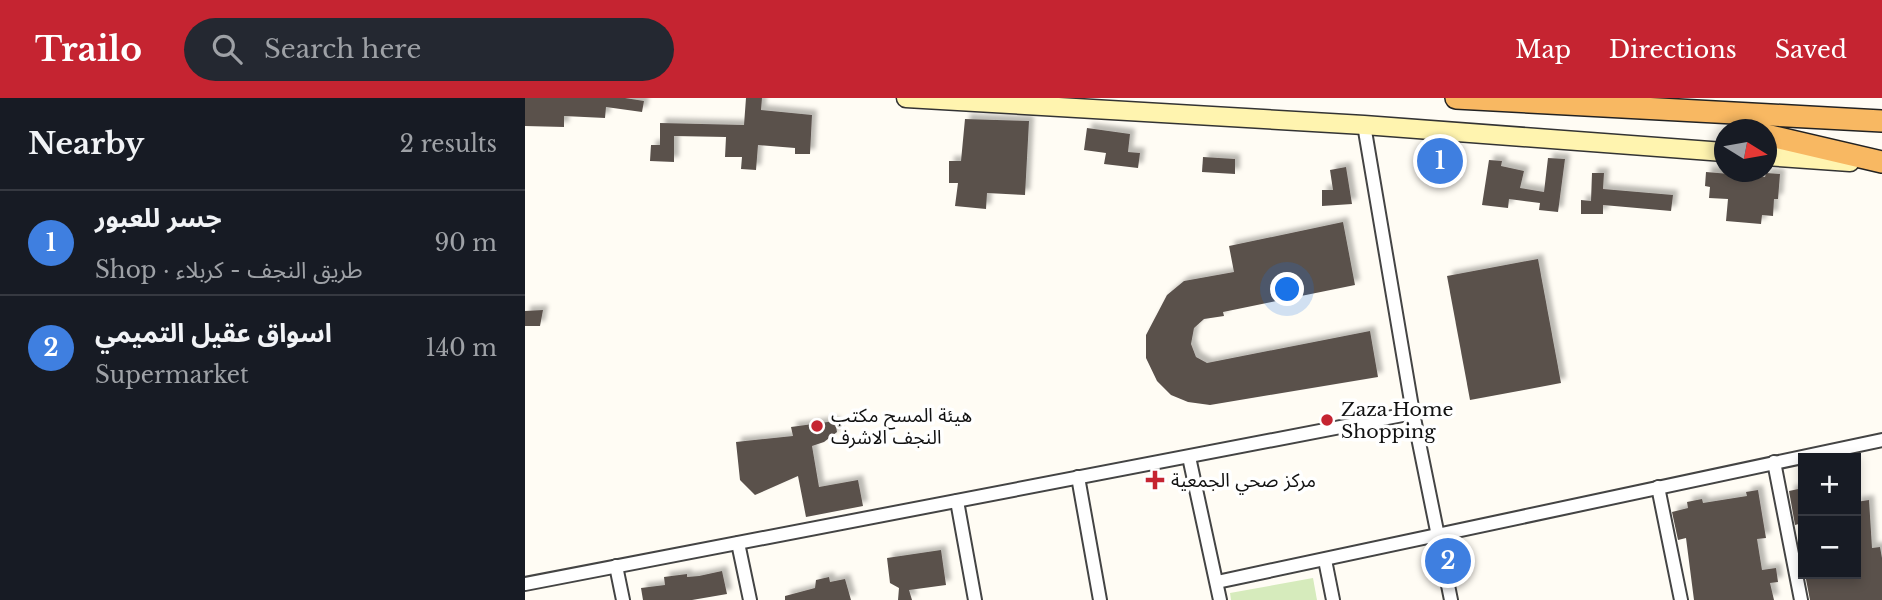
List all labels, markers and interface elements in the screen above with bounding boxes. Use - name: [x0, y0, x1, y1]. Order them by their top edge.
- search box: [184, 18, 674, 81]
- text: Trailo: [35, 29, 142, 70]
- icon: search: [208, 30, 246, 68]
- text: Search here: [264, 33, 421, 65]
- text: Map: [1515, 35, 1571, 64]
- text: Directions: [1609, 35, 1737, 64]
- text: Saved: [1775, 35, 1847, 64]
- north arrow: [1714, 119, 1777, 182]
- text: Nearby: [28, 125, 144, 162]
- text: 2 results: [400, 130, 497, 158]
- pin: 1: [1417, 135, 1463, 187]
- text: جسر للعبور: [95, 202, 222, 234]
- text: 1: [46, 229, 56, 257]
- text: 90 m: [435, 229, 497, 257]
- text: Shop · طريق النجف - کربلاء: [95, 256, 363, 284]
- your location: [1270, 272, 1304, 306]
- text: اسواق عقيل التميمي: [95, 317, 332, 349]
- text: 2: [44, 334, 58, 362]
- text: 140 m: [426, 334, 497, 362]
- text: Supermarket: [95, 361, 249, 389]
- place label: Zaza Home Shopping: [1341, 398, 1453, 443]
- place label: هيئة المسح مكتب النجف الاشرف: [831, 404, 972, 449]
- marker: Zaza Home Shopping: [1319, 412, 1335, 428]
- marker: هيئة المسح مكتب النجف الاشرف: [809, 418, 825, 434]
- map controls: [1798, 453, 1861, 579]
- button: +: [1798, 453, 1861, 516]
- place label: مركز صحي الجمعية: [1171, 469, 1316, 495]
- marker: مركز صحي الجمعية: [1145, 470, 1165, 490]
- button: −: [1798, 516, 1861, 579]
- pin: 2: [1425, 535, 1471, 587]

